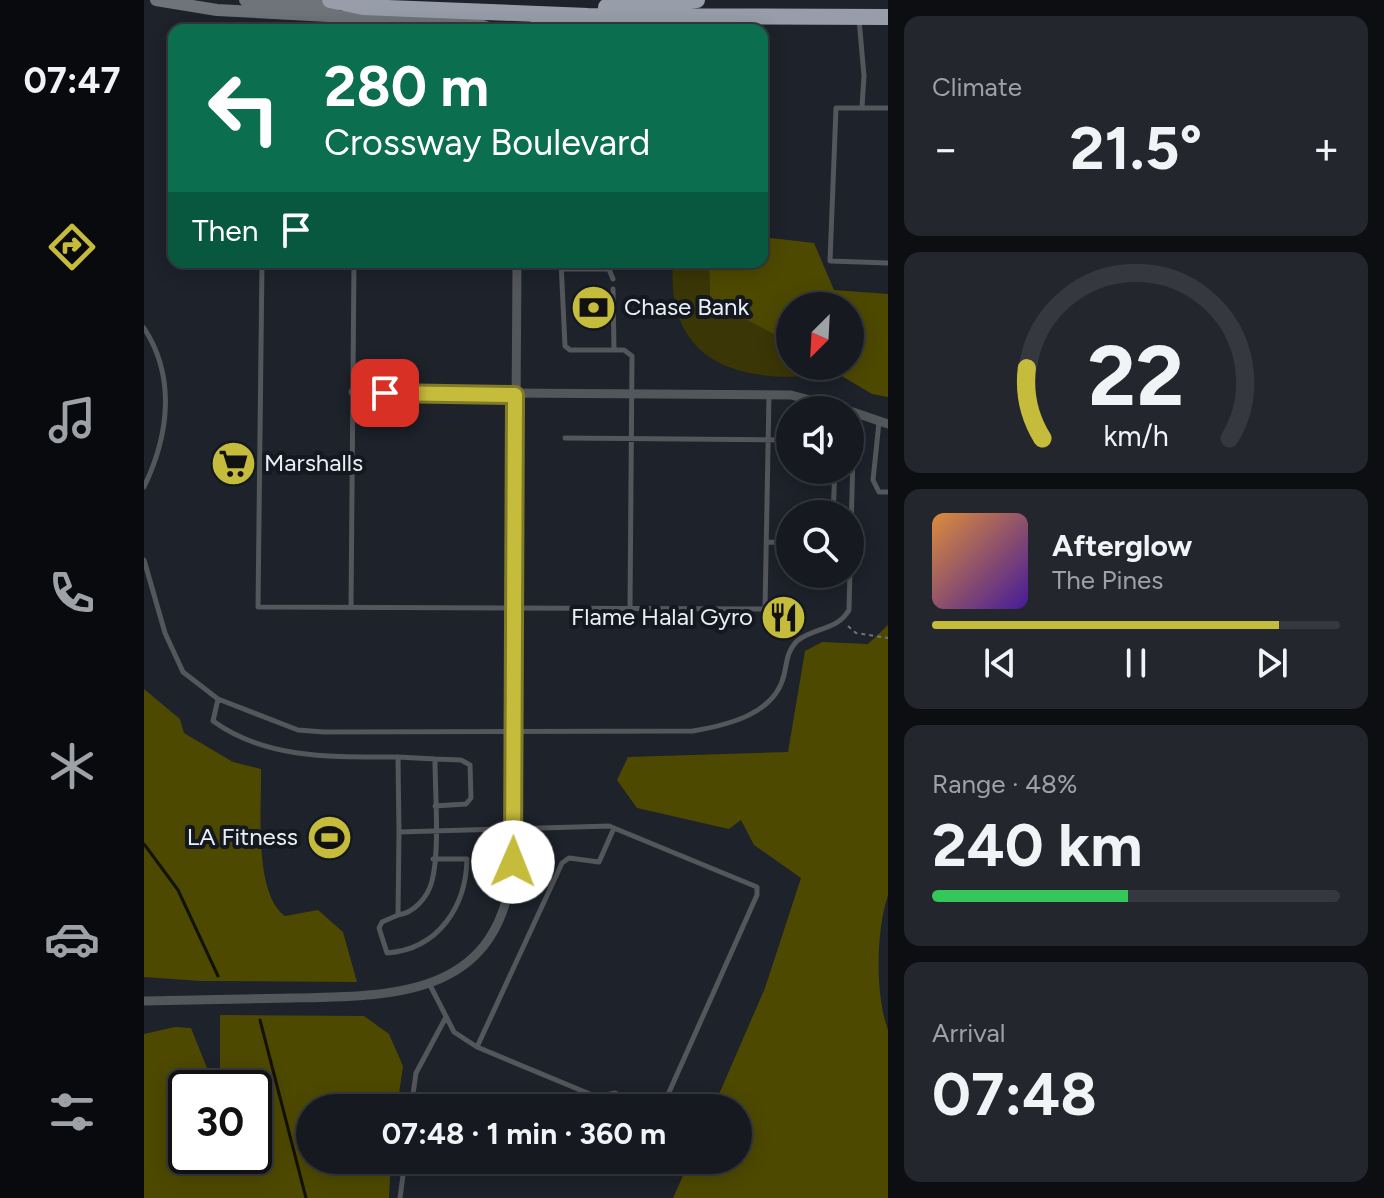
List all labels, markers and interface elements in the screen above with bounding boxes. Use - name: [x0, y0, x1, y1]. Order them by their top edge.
- text: 280 m: [324, 53, 489, 120]
- icon: left: [192, 56, 296, 160]
- text: 07:47: [24, 59, 120, 102]
- text: Climate: [932, 71, 1022, 103]
- text: 21.5°: [1070, 112, 1202, 184]
- text: Crossway Boulevard: [324, 121, 650, 164]
- text: −: [932, 122, 959, 175]
- text: +: [1313, 122, 1340, 175]
- icon: arrive: [274, 208, 318, 252]
- text: Then: [192, 212, 258, 249]
- icon: directions: [44, 219, 100, 275]
- bank icon: Chase Bank: [569, 283, 617, 331]
- place label: Chase Bank: [624, 292, 749, 321]
- north arrow: [776, 292, 864, 380]
- map controls: [776, 292, 864, 588]
- text: 22: [1088, 325, 1184, 425]
- pin: [351, 359, 419, 427]
- icon: arrive: [363, 371, 407, 415]
- icon: music: [44, 392, 100, 448]
- button: sound: [776, 396, 864, 484]
- text: km/h: [1103, 419, 1169, 453]
- supermarket icon: Marshalls: [209, 439, 257, 487]
- place label: Marshalls: [264, 448, 363, 477]
- button: search: [776, 500, 864, 588]
- text: Afterglow: [1052, 527, 1192, 564]
- text: The Pines: [1052, 564, 1163, 596]
- icon: phone: [44, 565, 100, 621]
- restaurant icon: Flame Halal Gyro: [760, 593, 808, 641]
- place label: Flame Halal Gyro: [571, 602, 753, 631]
- icon: previous: [978, 641, 1022, 685]
- icon: pause: [1114, 641, 1158, 685]
- icon: next: [1250, 641, 1294, 685]
- icon: climate: [44, 738, 100, 794]
- text: Range · 48%: [932, 768, 1078, 800]
- text: 240 km: [932, 809, 1142, 881]
- sports icon: LA Fitness: [305, 813, 353, 861]
- position arrow: [471, 820, 555, 904]
- place label: LA Fitness: [187, 822, 298, 851]
- icon: car: [44, 911, 100, 967]
- text: Arrival: [932, 1017, 1005, 1049]
- text: 07:48: [932, 1058, 1097, 1130]
- speed limit sign: 30: [168, 1070, 272, 1174]
- icon: filters: [44, 1084, 100, 1140]
- text: 07:48 · 1 min · 360 m: [382, 1115, 666, 1152]

